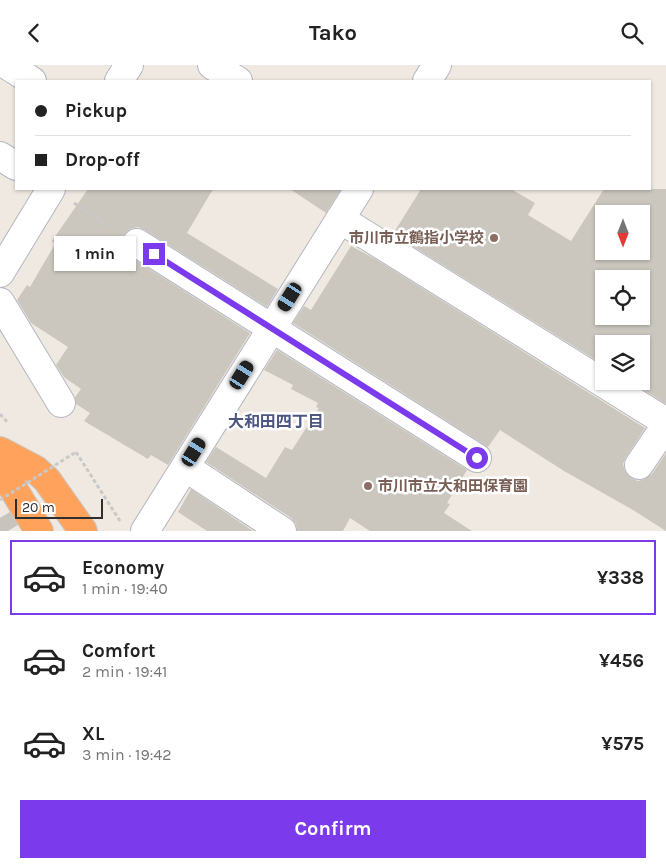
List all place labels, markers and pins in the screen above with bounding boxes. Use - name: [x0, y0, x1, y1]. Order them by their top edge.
- place label: 市川市立鶴指小学校: [349, 229, 484, 247]
- marker: 市川市立鶴指小学校: [488, 232, 500, 244]
- place label: 市川市立大和田保育園: [378, 477, 528, 495]
- marker: 市川市立大和田保育園: [362, 480, 374, 492]

